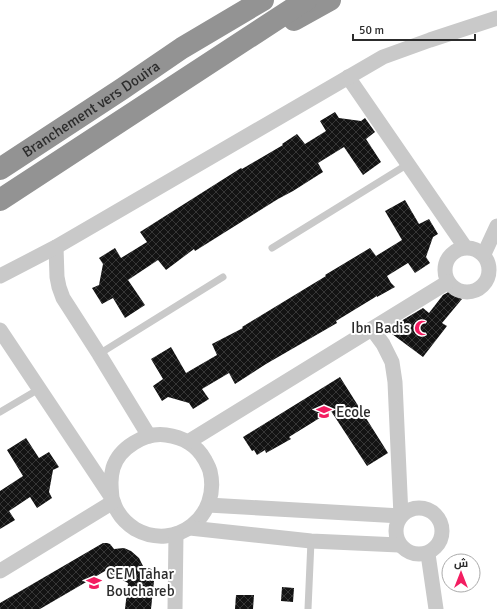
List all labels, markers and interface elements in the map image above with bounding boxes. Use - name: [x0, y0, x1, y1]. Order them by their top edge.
- scale bar: [353, 16, 475, 42]
- text: 50 m: [359, 23, 384, 38]
- street label: Branchement vers Douira: [19, 57, 163, 161]
- place label: Ibn Badis: [351, 319, 410, 337]
- mosque icon: Ibn Badis: [413, 319, 431, 337]
- school or university icon: Ecole: [315, 403, 333, 421]
- place label: Ecole: [336, 403, 371, 421]
- north arrow: [441, 553, 481, 593]
- text: ش: [454, 557, 468, 570]
- place label: CEM Tahar Bouchareb: [106, 565, 175, 600]
- school or university icon: CEM Tahar Bouchareb: [85, 574, 103, 592]

